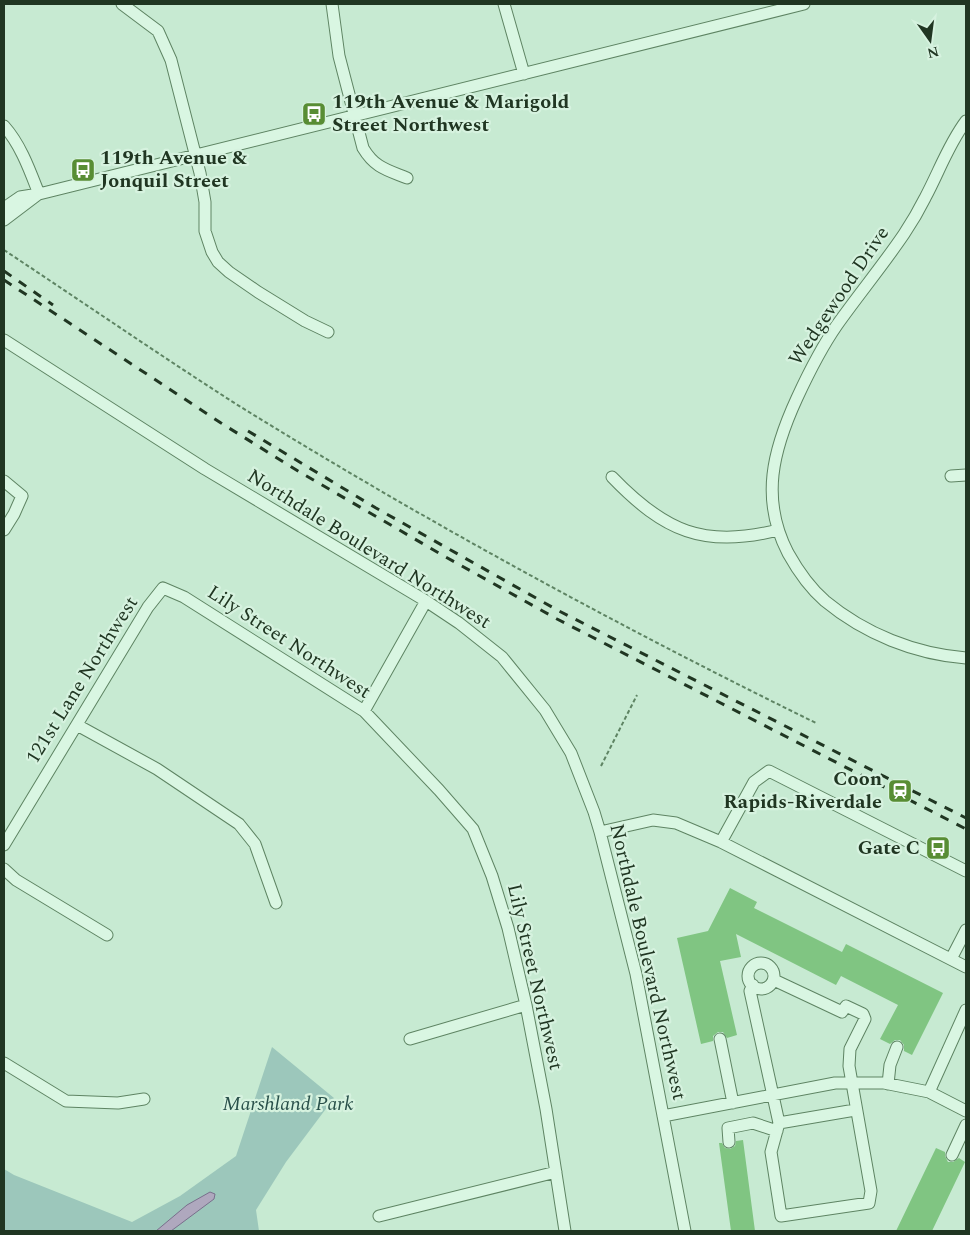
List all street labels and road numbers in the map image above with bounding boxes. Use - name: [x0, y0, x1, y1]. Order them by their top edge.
- street label: Wedgewood Drive: [781, 220, 897, 372]
- street label: Northdale Boulevard Northwest: [241, 461, 497, 637]
- street label: Lily Street Northwest: [201, 578, 377, 706]
- street label: 121st Lane Northwest: [18, 590, 146, 770]
- street label: Northdale Boulevard Northwest: [602, 821, 694, 1103]
- street label: Lily Street Northwest: [499, 881, 571, 1073]

